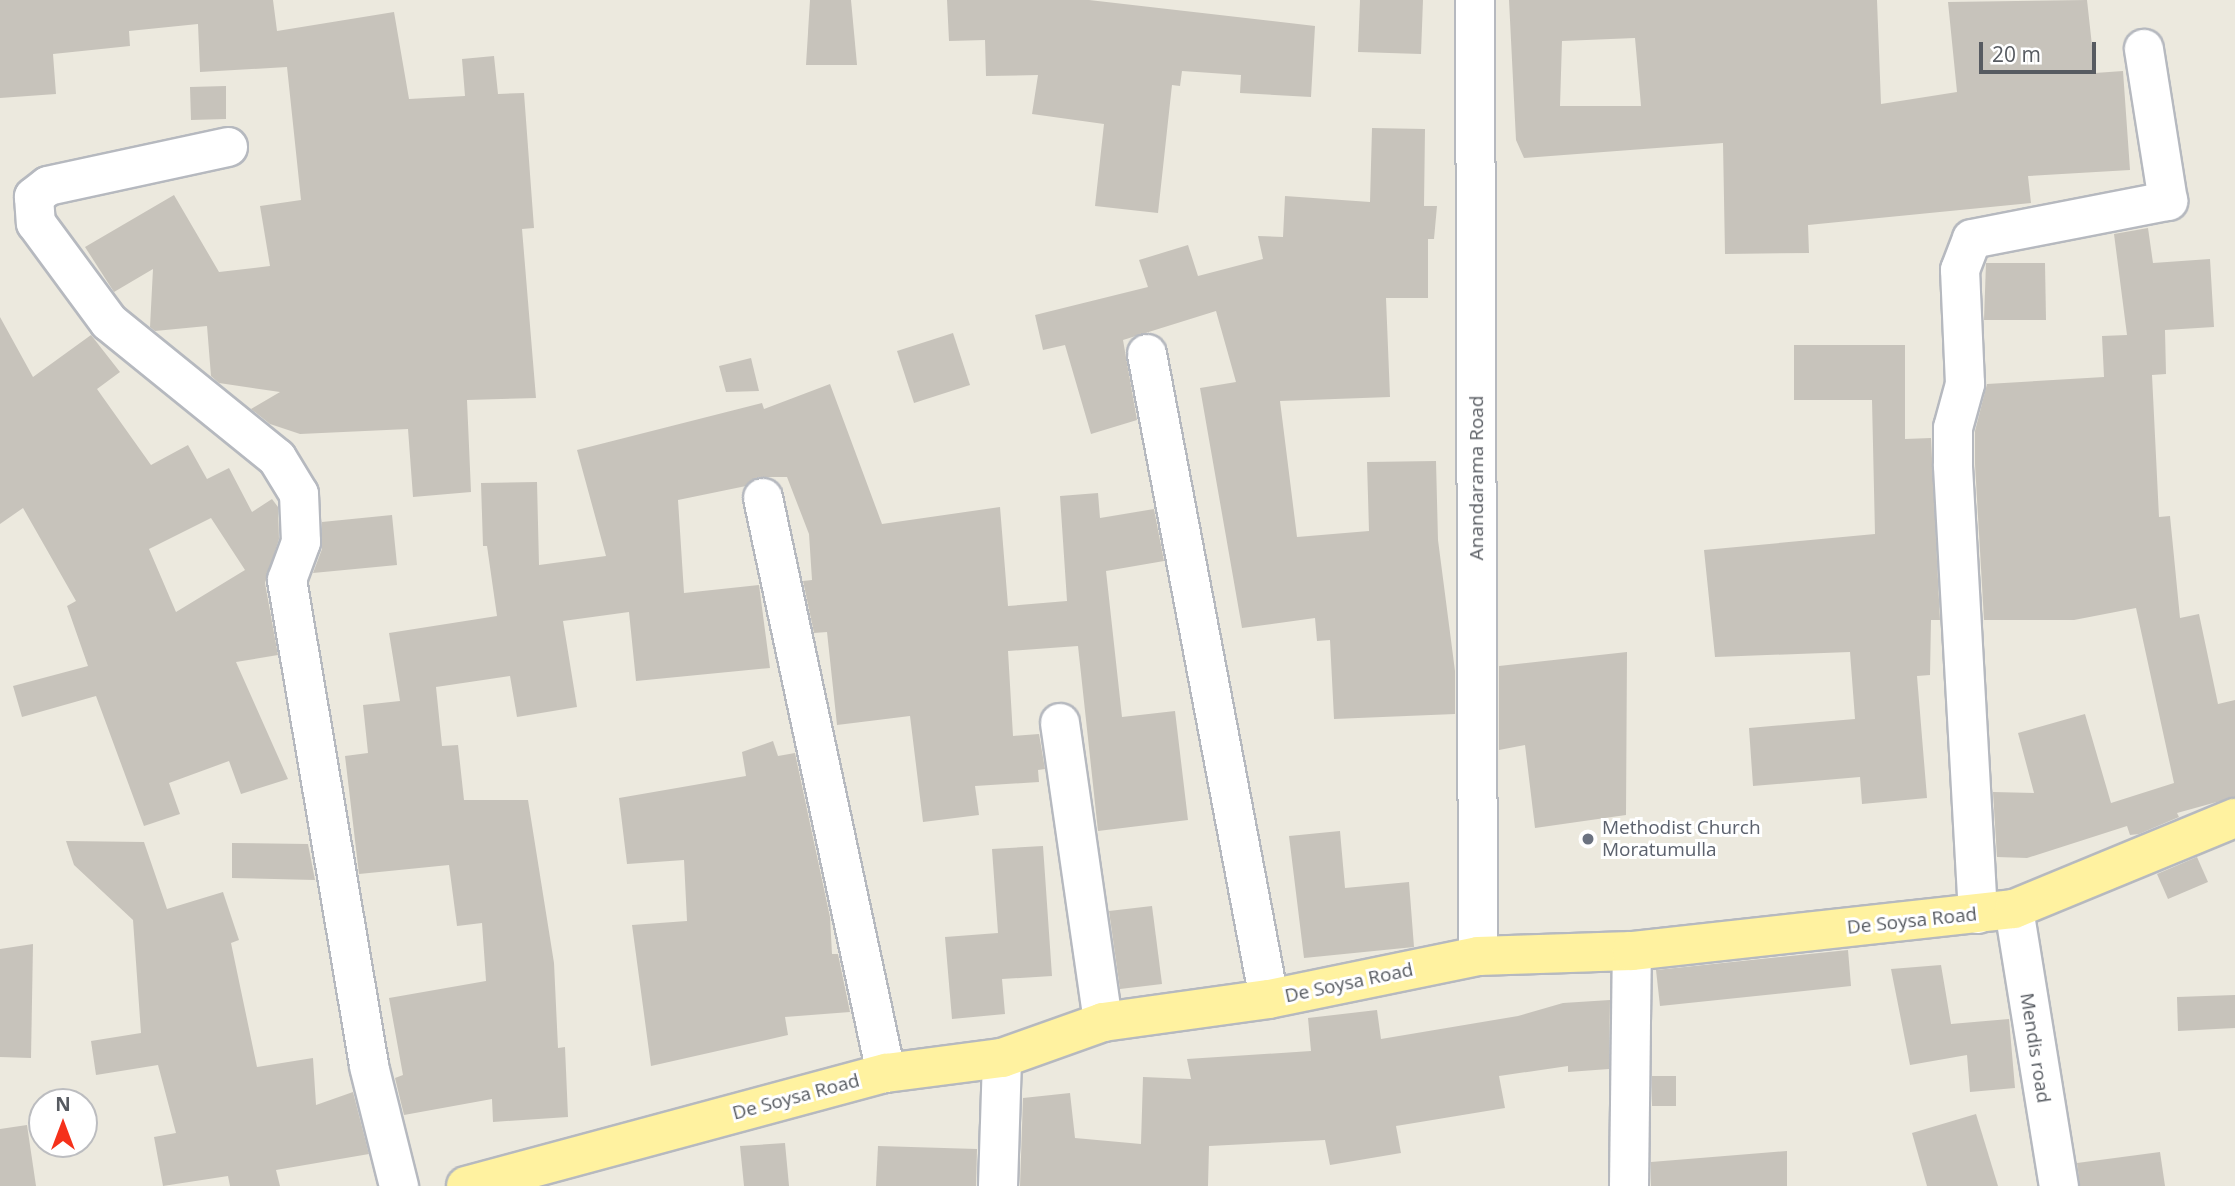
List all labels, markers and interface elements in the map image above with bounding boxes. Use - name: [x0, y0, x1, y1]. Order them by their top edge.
- scale bar: [1983, 28, 2100, 72]
- text: 20 m: [1992, 40, 2041, 68]
- street label: Anandarama Road: [1466, 396, 1488, 560]
- place label: Methodist Church Moratumulla: [1602, 817, 1761, 861]
- marker: Methodist Church Moratumulla: [1580, 831, 1596, 847]
- street label: De Soysa Road: [1846, 903, 1978, 939]
- street label: De Soysa Road: [1283, 958, 1415, 1008]
- street label: Mendis road: [2015, 991, 2055, 1105]
- street label: De Soysa Road: [730, 1069, 862, 1125]
- north arrow: [28, 1088, 98, 1158]
- text: N: [55, 1091, 71, 1117]

